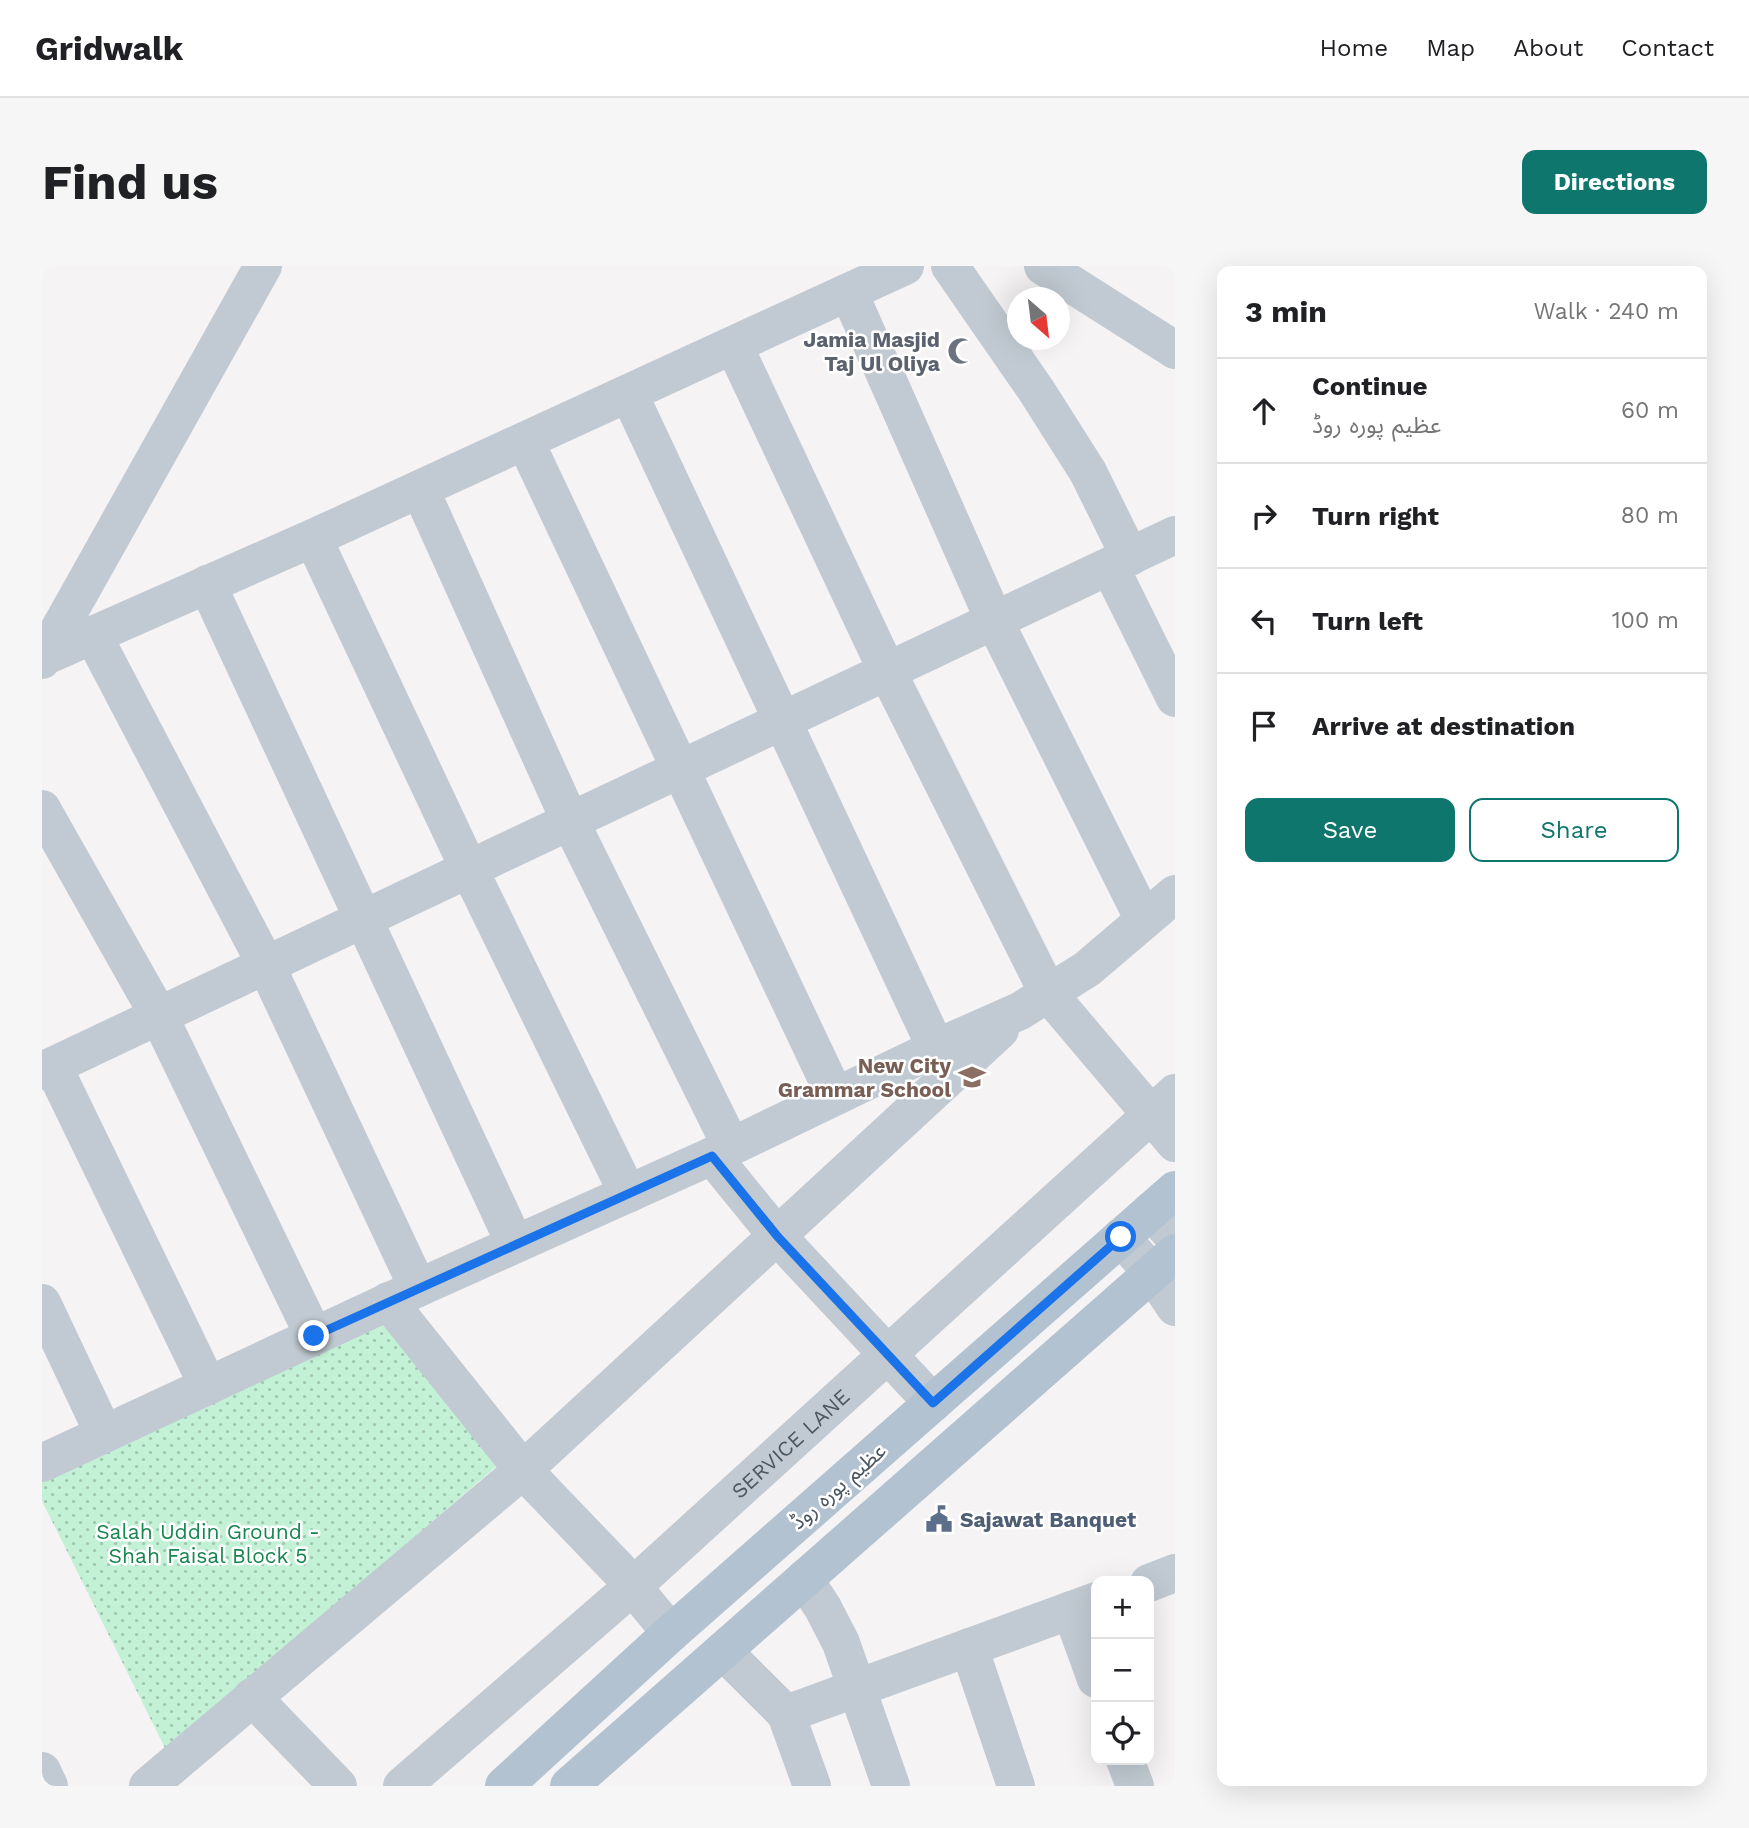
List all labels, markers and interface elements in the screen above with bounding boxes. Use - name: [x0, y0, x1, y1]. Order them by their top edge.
- text: Gridwalk: [35, 29, 183, 68]
- text: Home: [1320, 34, 1388, 62]
- text: Map: [1426, 34, 1475, 62]
- text: About: [1513, 34, 1583, 62]
- text: Contact: [1621, 34, 1714, 62]
- button: Directions: [1522, 150, 1707, 214]
- text: Find us: [42, 153, 218, 211]
- north arrow: [1007, 287, 1070, 350]
- text: 3 min: [1245, 294, 1327, 329]
- text: Walk · 240 m: [1534, 298, 1679, 325]
- place label: Jamia Masjid Taj Ul Oliya: [803, 327, 941, 376]
- mosque icon: Jamia Masjid Taj Ul Oliya: [946, 336, 976, 366]
- text: Continue: [1312, 371, 1428, 401]
- icon: ahead: [1245, 392, 1283, 430]
- text: 60 m: [1621, 397, 1679, 424]
- text: عظیم پورہ روڈ: [1312, 412, 1441, 439]
- icon: right: [1245, 497, 1283, 535]
- text: Turn right: [1312, 501, 1439, 531]
- text: 80 m: [1621, 502, 1679, 529]
- icon: left: [1245, 602, 1283, 640]
- text: Turn left: [1312, 606, 1423, 636]
- text: 100 m: [1612, 607, 1679, 634]
- icon: arrive: [1245, 707, 1283, 745]
- text: Arrive at destination: [1312, 711, 1575, 741]
- button: Save: [1245, 798, 1455, 862]
- button: Share: [1469, 798, 1679, 862]
- place label: New City Grammar School: [778, 1053, 951, 1102]
- school or university icon: New City Grammar School: [957, 1062, 987, 1092]
- route start: [1105, 1221, 1136, 1252]
- route end: [298, 1320, 329, 1351]
- street label: SERVICE LANE: [726, 1383, 854, 1503]
- street label: عظیم پورہ روڈ: [785, 1438, 893, 1536]
- public building icon: Sajawat Banquet: [924, 1504, 954, 1534]
- place label: Sajawat Banquet: [960, 1507, 1136, 1532]
- park label: Salah Uddin Ground - Shah Faisal Block 5: [96, 1519, 320, 1568]
- map controls: [1091, 1576, 1154, 1765]
- button: +: [1091, 1576, 1154, 1639]
- button: −: [1091, 1639, 1154, 1702]
- button: locate: [1091, 1702, 1154, 1765]

